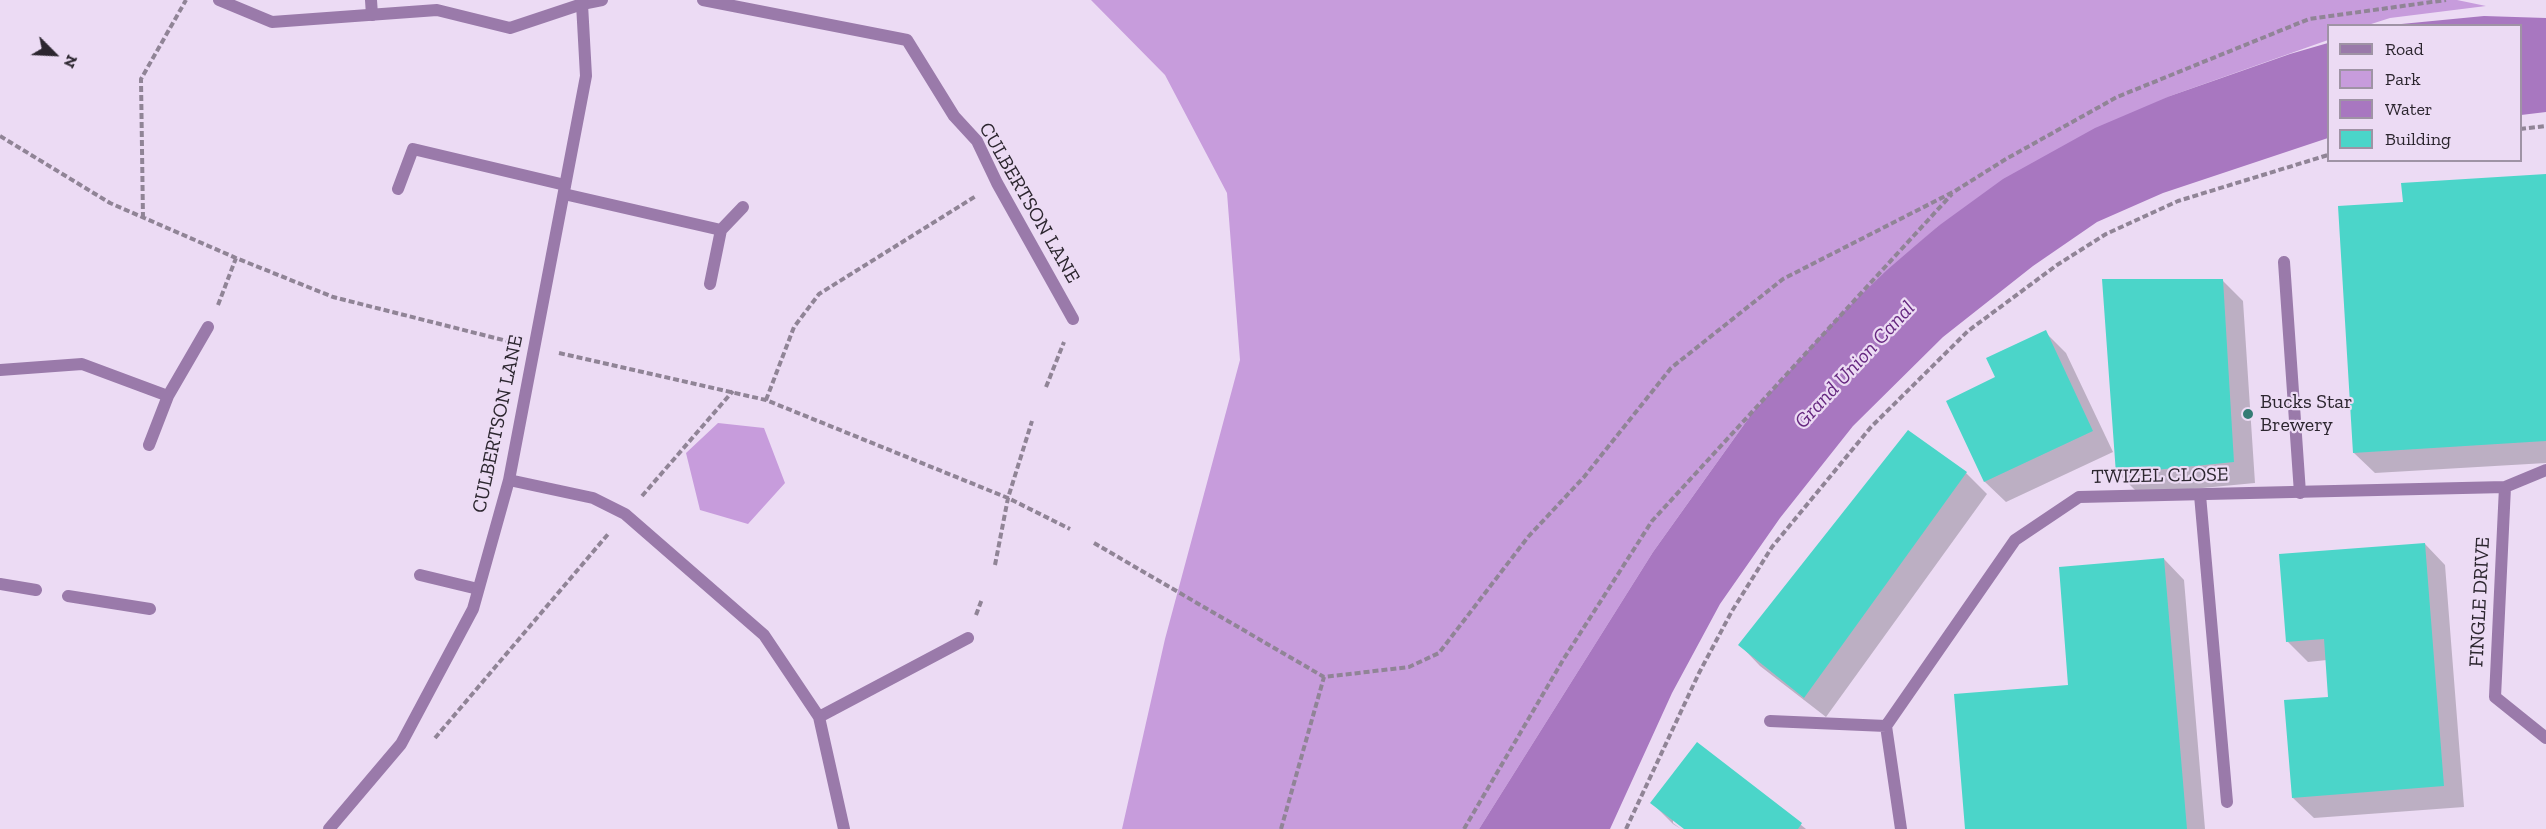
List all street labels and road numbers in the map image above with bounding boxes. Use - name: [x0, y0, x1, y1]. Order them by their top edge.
- street label: CULBERTSON LANE: [973, 119, 1085, 287]
- street label: CULBERTSON LANE: [467, 333, 529, 515]
- street label: TWIZEL CLOSE: [2091, 463, 2229, 489]
- street label: FINGLE DRIVE: [2465, 536, 2495, 668]

